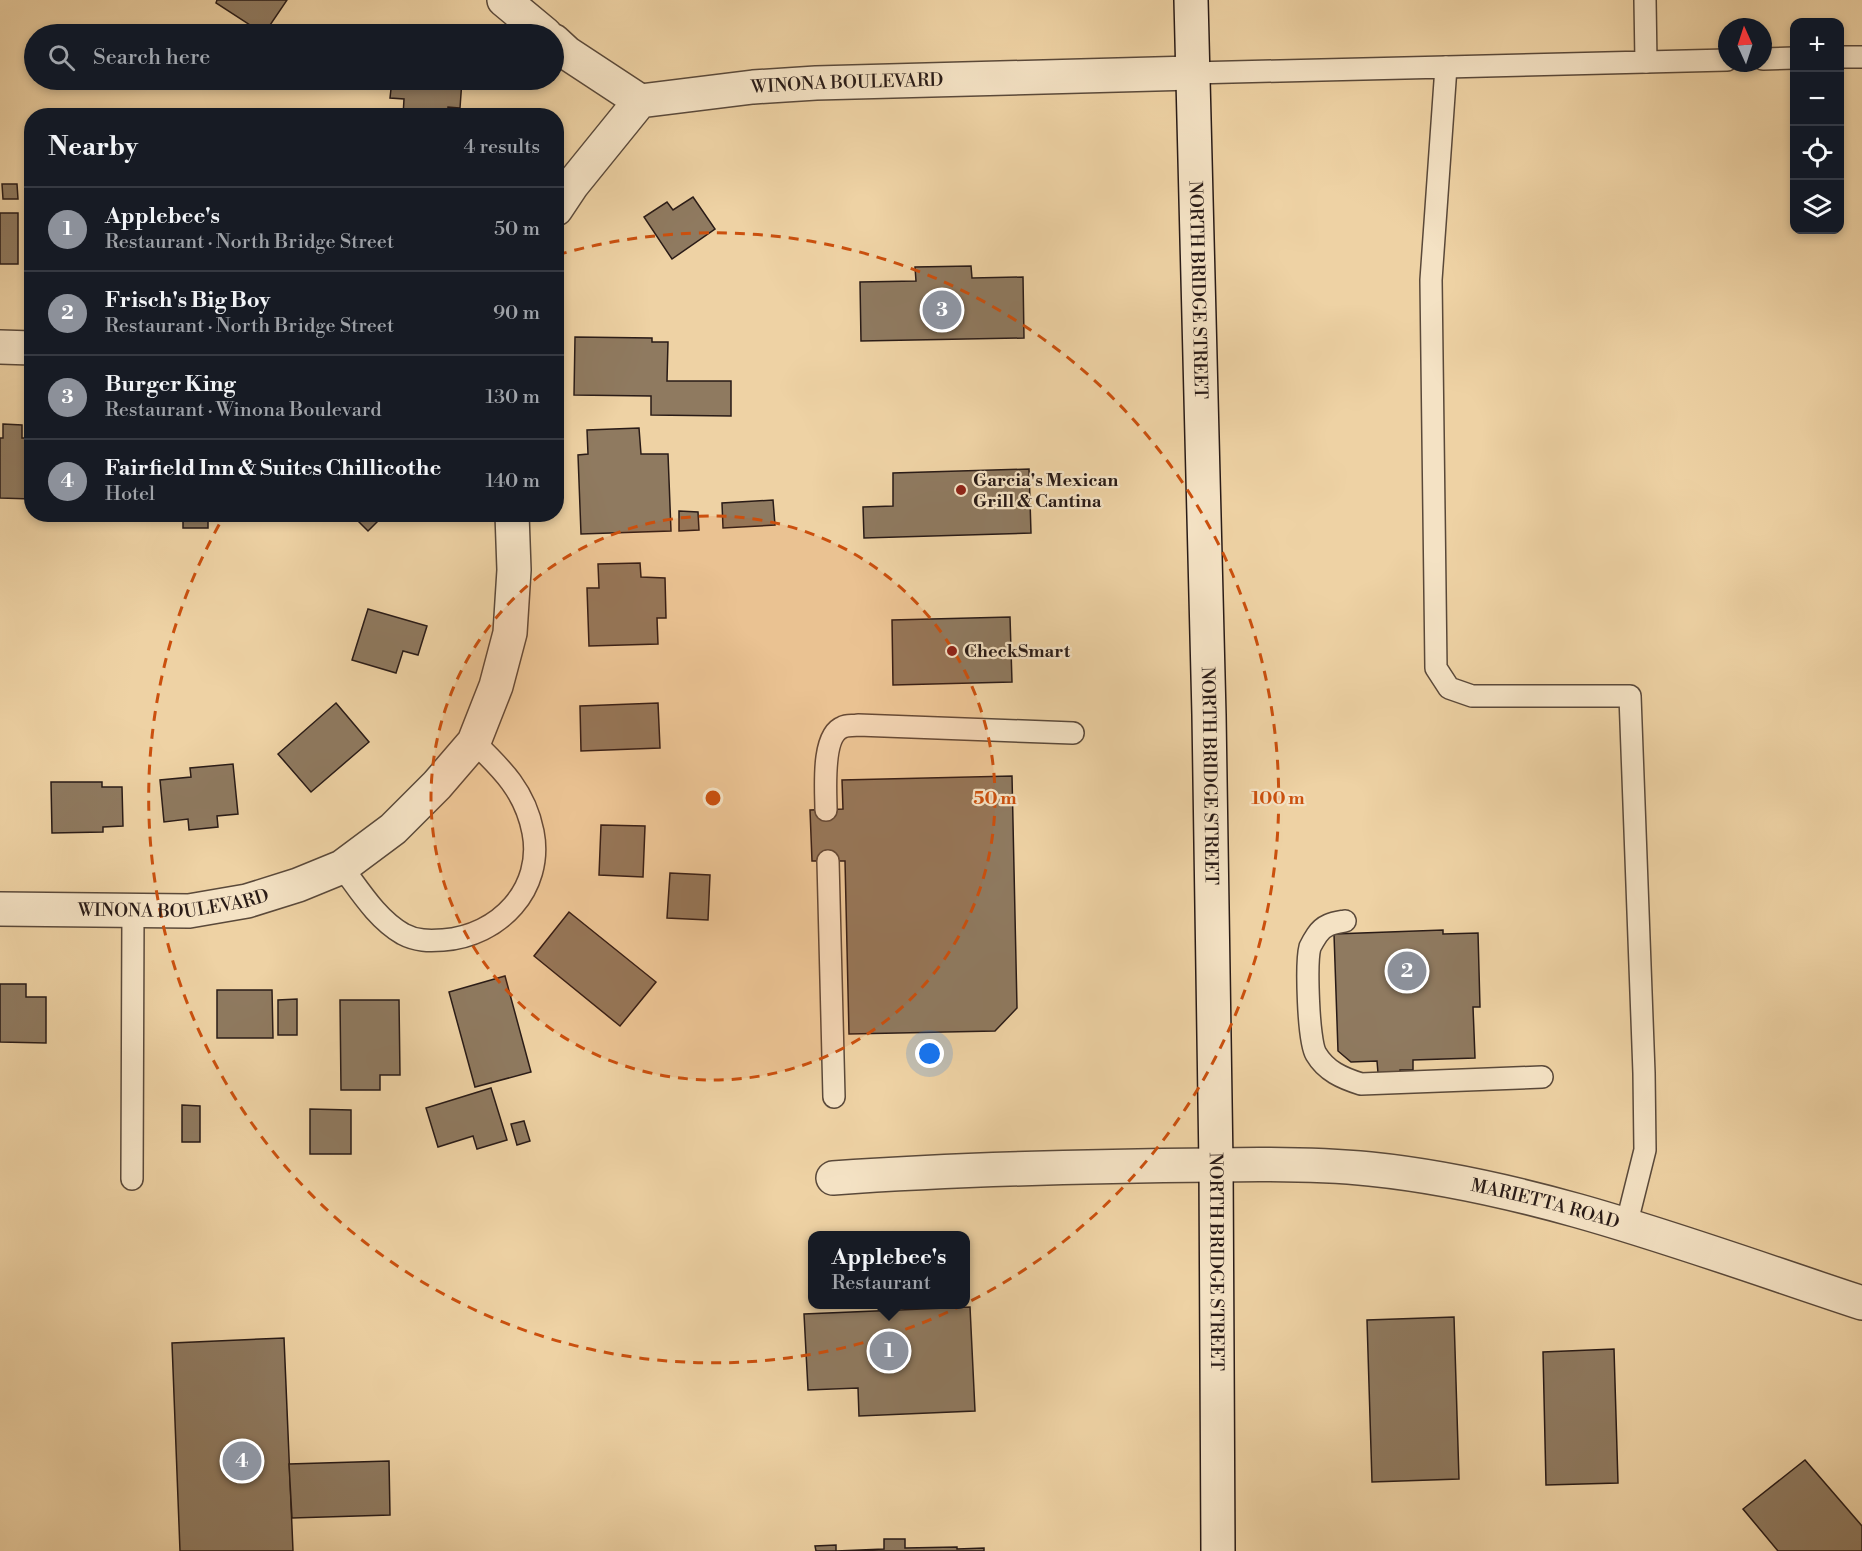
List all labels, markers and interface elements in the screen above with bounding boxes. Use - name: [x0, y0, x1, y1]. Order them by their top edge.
- north arrow: [1718, 18, 1772, 72]
- map controls: [1790, 18, 1844, 234]
- button: +: [1790, 18, 1844, 72]
- search box: [24, 24, 564, 90]
- icon: search: [45, 41, 78, 74]
- text: Search here: [93, 44, 210, 71]
- street label: WINONA BOULEVARD: [749, 68, 944, 99]
- button: −: [1790, 72, 1844, 126]
- button: locate: [1790, 126, 1844, 180]
- text: Nearby: [48, 131, 138, 163]
- text: 4 results: [463, 135, 540, 160]
- street label: NORTH BRIDGE STREET: [1184, 180, 1213, 400]
- button: layers: [1790, 180, 1844, 234]
- text: Applebee's: [105, 203, 220, 230]
- text: 1: [63, 217, 72, 242]
- text: 50 m: [494, 217, 540, 242]
- text: Restaurant · North Bridge Street: [105, 230, 394, 255]
- text: Frisch's Big Boy: [105, 287, 270, 314]
- pin: 3: [922, 288, 962, 332]
- text: 2: [61, 301, 74, 326]
- text: 90 m: [493, 301, 540, 326]
- text: Restaurant · North Bridge Street: [105, 314, 394, 339]
- text: Burger King: [105, 371, 236, 398]
- text: 3: [61, 385, 74, 410]
- text: 130 m: [485, 385, 540, 410]
- text: Restaurant · Winona Boulevard: [105, 398, 382, 423]
- text: Fairfield Inn & Suites Chillicothe: [105, 455, 441, 482]
- text: 4: [61, 469, 74, 494]
- text: 140 m: [485, 469, 540, 494]
- place label: Garcia's Mexican Grill & Cantina: [973, 469, 1118, 513]
- text: Hotel: [105, 482, 155, 507]
- marker: Garcia's Mexican Grill & Cantina: [954, 483, 968, 497]
- place label: CheckSmart: [964, 640, 1071, 663]
- marker: CheckSmart: [945, 644, 959, 658]
- street label: NORTH BRIDGE STREET: [1196, 666, 1223, 886]
- text: 50 m: [973, 787, 1017, 810]
- text: 100 m: [1251, 787, 1305, 810]
- centre of rings: [703, 788, 723, 808]
- street label: WINONA BOULEVARD: [77, 883, 272, 923]
- pin: 2: [1388, 948, 1426, 994]
- your location: [915, 1039, 944, 1068]
- street label: NORTH BRIDGE STREET: [1204, 1152, 1229, 1371]
- street label: MARIETTA ROAD: [1469, 1173, 1622, 1234]
- popup: [808, 1231, 970, 1309]
- text: Applebee's: [831, 1244, 947, 1271]
- text: Restaurant: [831, 1271, 931, 1296]
- pin: 1: [870, 1328, 908, 1374]
- pin: 4: [222, 1438, 262, 1484]

